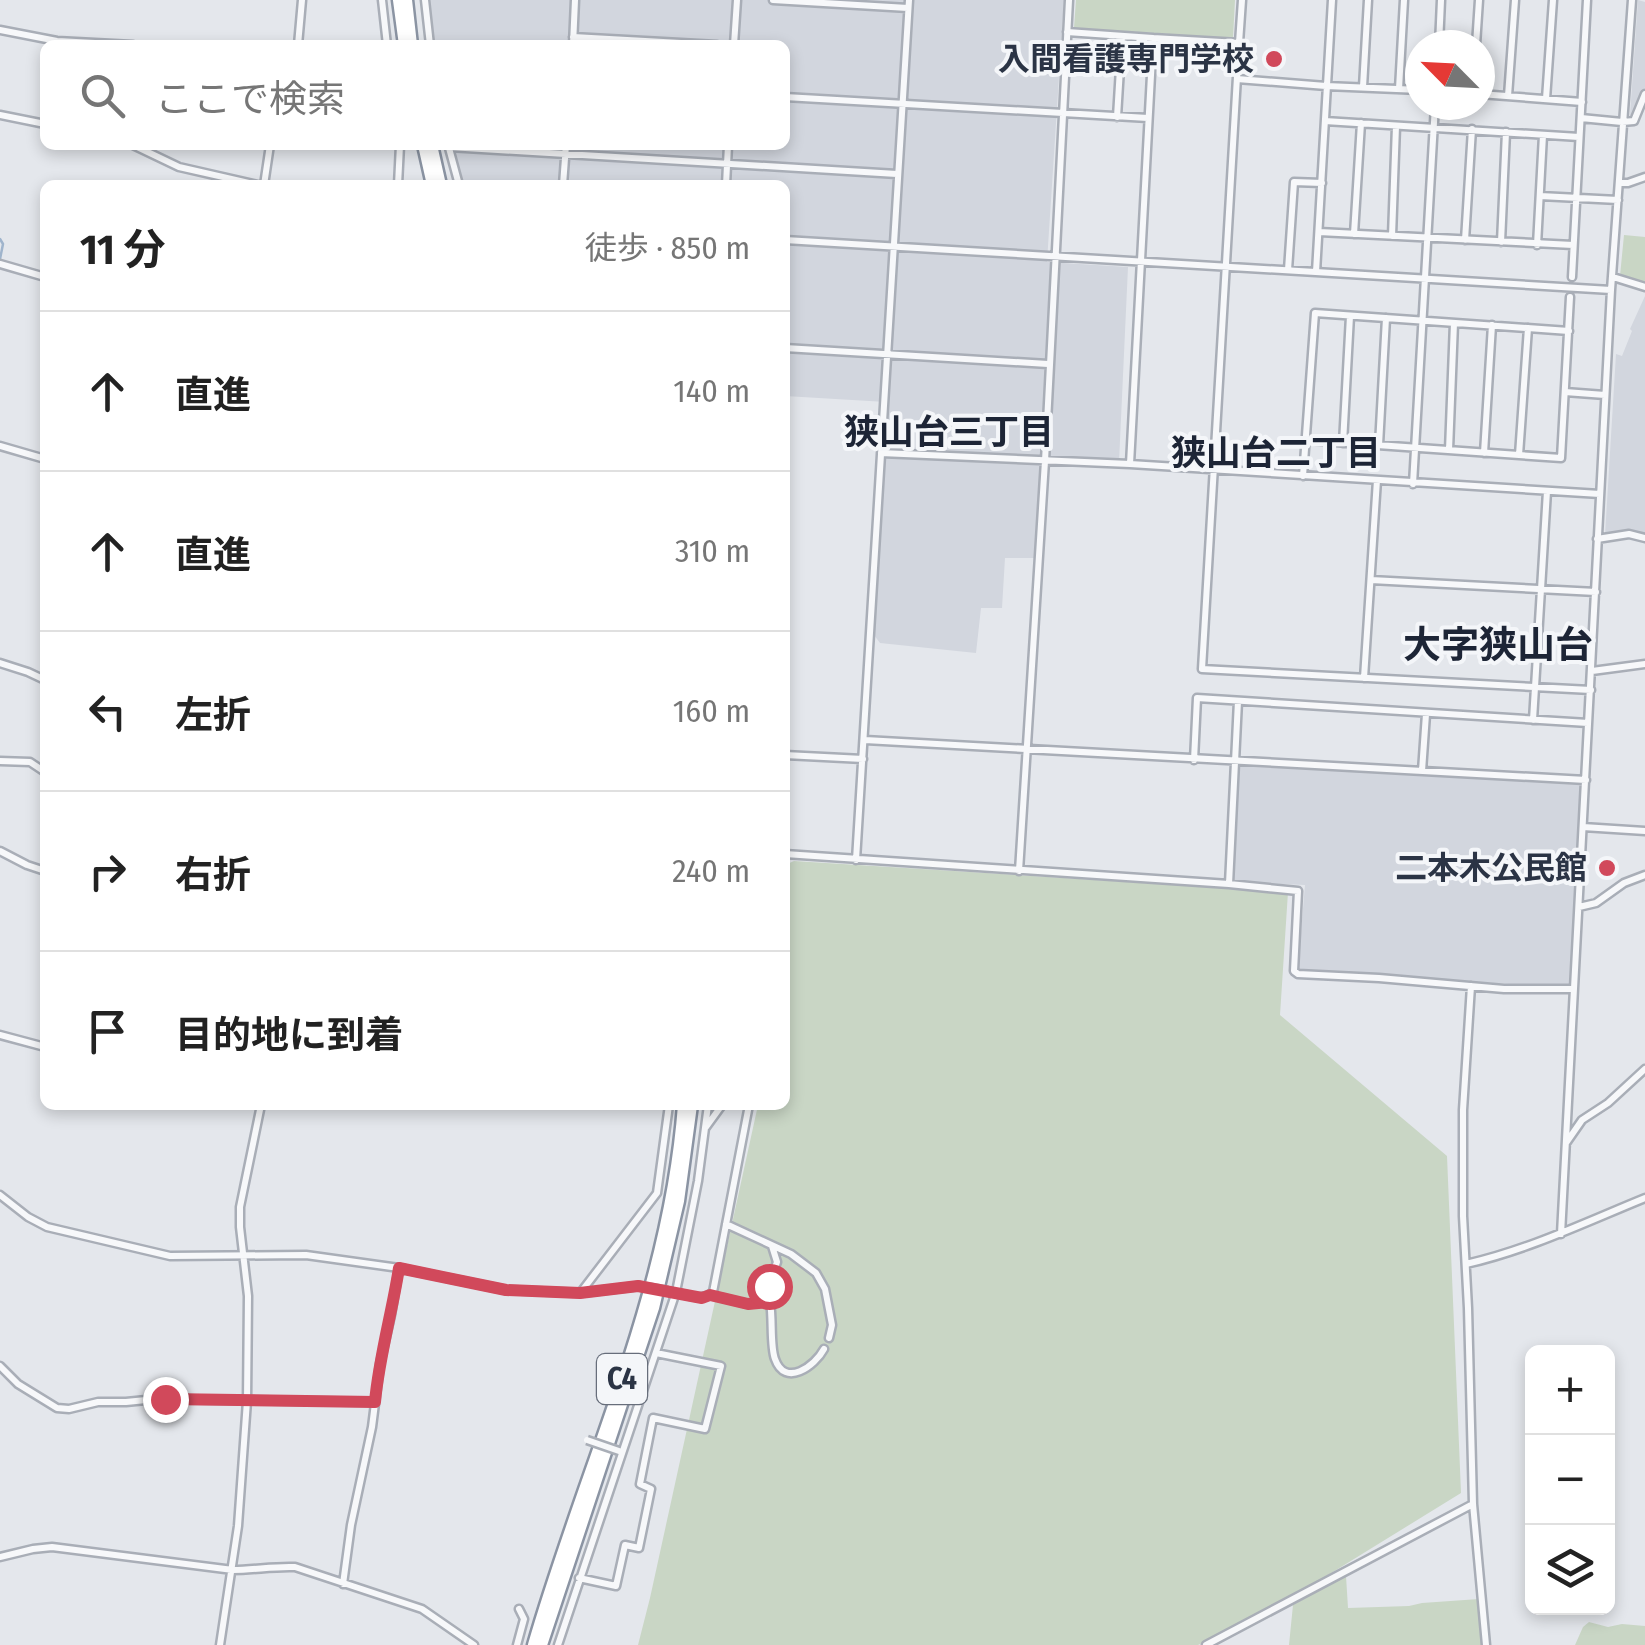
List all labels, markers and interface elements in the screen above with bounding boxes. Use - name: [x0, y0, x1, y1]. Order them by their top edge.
- north arrow: [1405, 30, 1495, 120]
- search box: [40, 40, 790, 150]
- place label: 入間看護専門学校: [998, 40, 1254, 78]
- marker: 入間看護専門学校: [1263, 48, 1285, 70]
- icon: search: [75, 68, 130, 123]
- text: ここで検索: [155, 76, 345, 122]
- text: 11 分: [80, 225, 166, 275]
- text: 徒歩 · 850 m: [585, 229, 750, 267]
- icon: ahead: [80, 364, 135, 419]
- text: 直進: [175, 372, 251, 418]
- text: 140 m: [673, 372, 750, 410]
- district label: 狭山台三丁目: [844, 411, 1054, 453]
- district label: 狭山台二丁目: [1171, 432, 1381, 474]
- icon: ahead: [80, 524, 135, 579]
- text: 直進: [175, 532, 251, 578]
- text: 310 m: [675, 532, 750, 570]
- district label: 大字狭山台: [1403, 622, 1593, 668]
- icon: left: [80, 684, 135, 739]
- text: 左折: [175, 692, 251, 738]
- text: 160 m: [673, 692, 750, 730]
- icon: right: [80, 844, 135, 899]
- place label: 二本木公民館: [1395, 849, 1587, 887]
- text: 右折: [175, 852, 251, 898]
- text: 240 m: [672, 852, 750, 890]
- marker: 二本木公民館: [1596, 857, 1618, 879]
- icon: arrive: [80, 1004, 135, 1059]
- text: 目的地に到着: [175, 1012, 403, 1058]
- route start: [747, 1264, 793, 1310]
- map controls: [1525, 1345, 1615, 1615]
- button: +: [1525, 1345, 1615, 1435]
- road number: C4: [597, 1354, 647, 1404]
- route end: [143, 1377, 189, 1423]
- button: −: [1525, 1435, 1615, 1525]
- button: layers: [1525, 1525, 1615, 1615]

